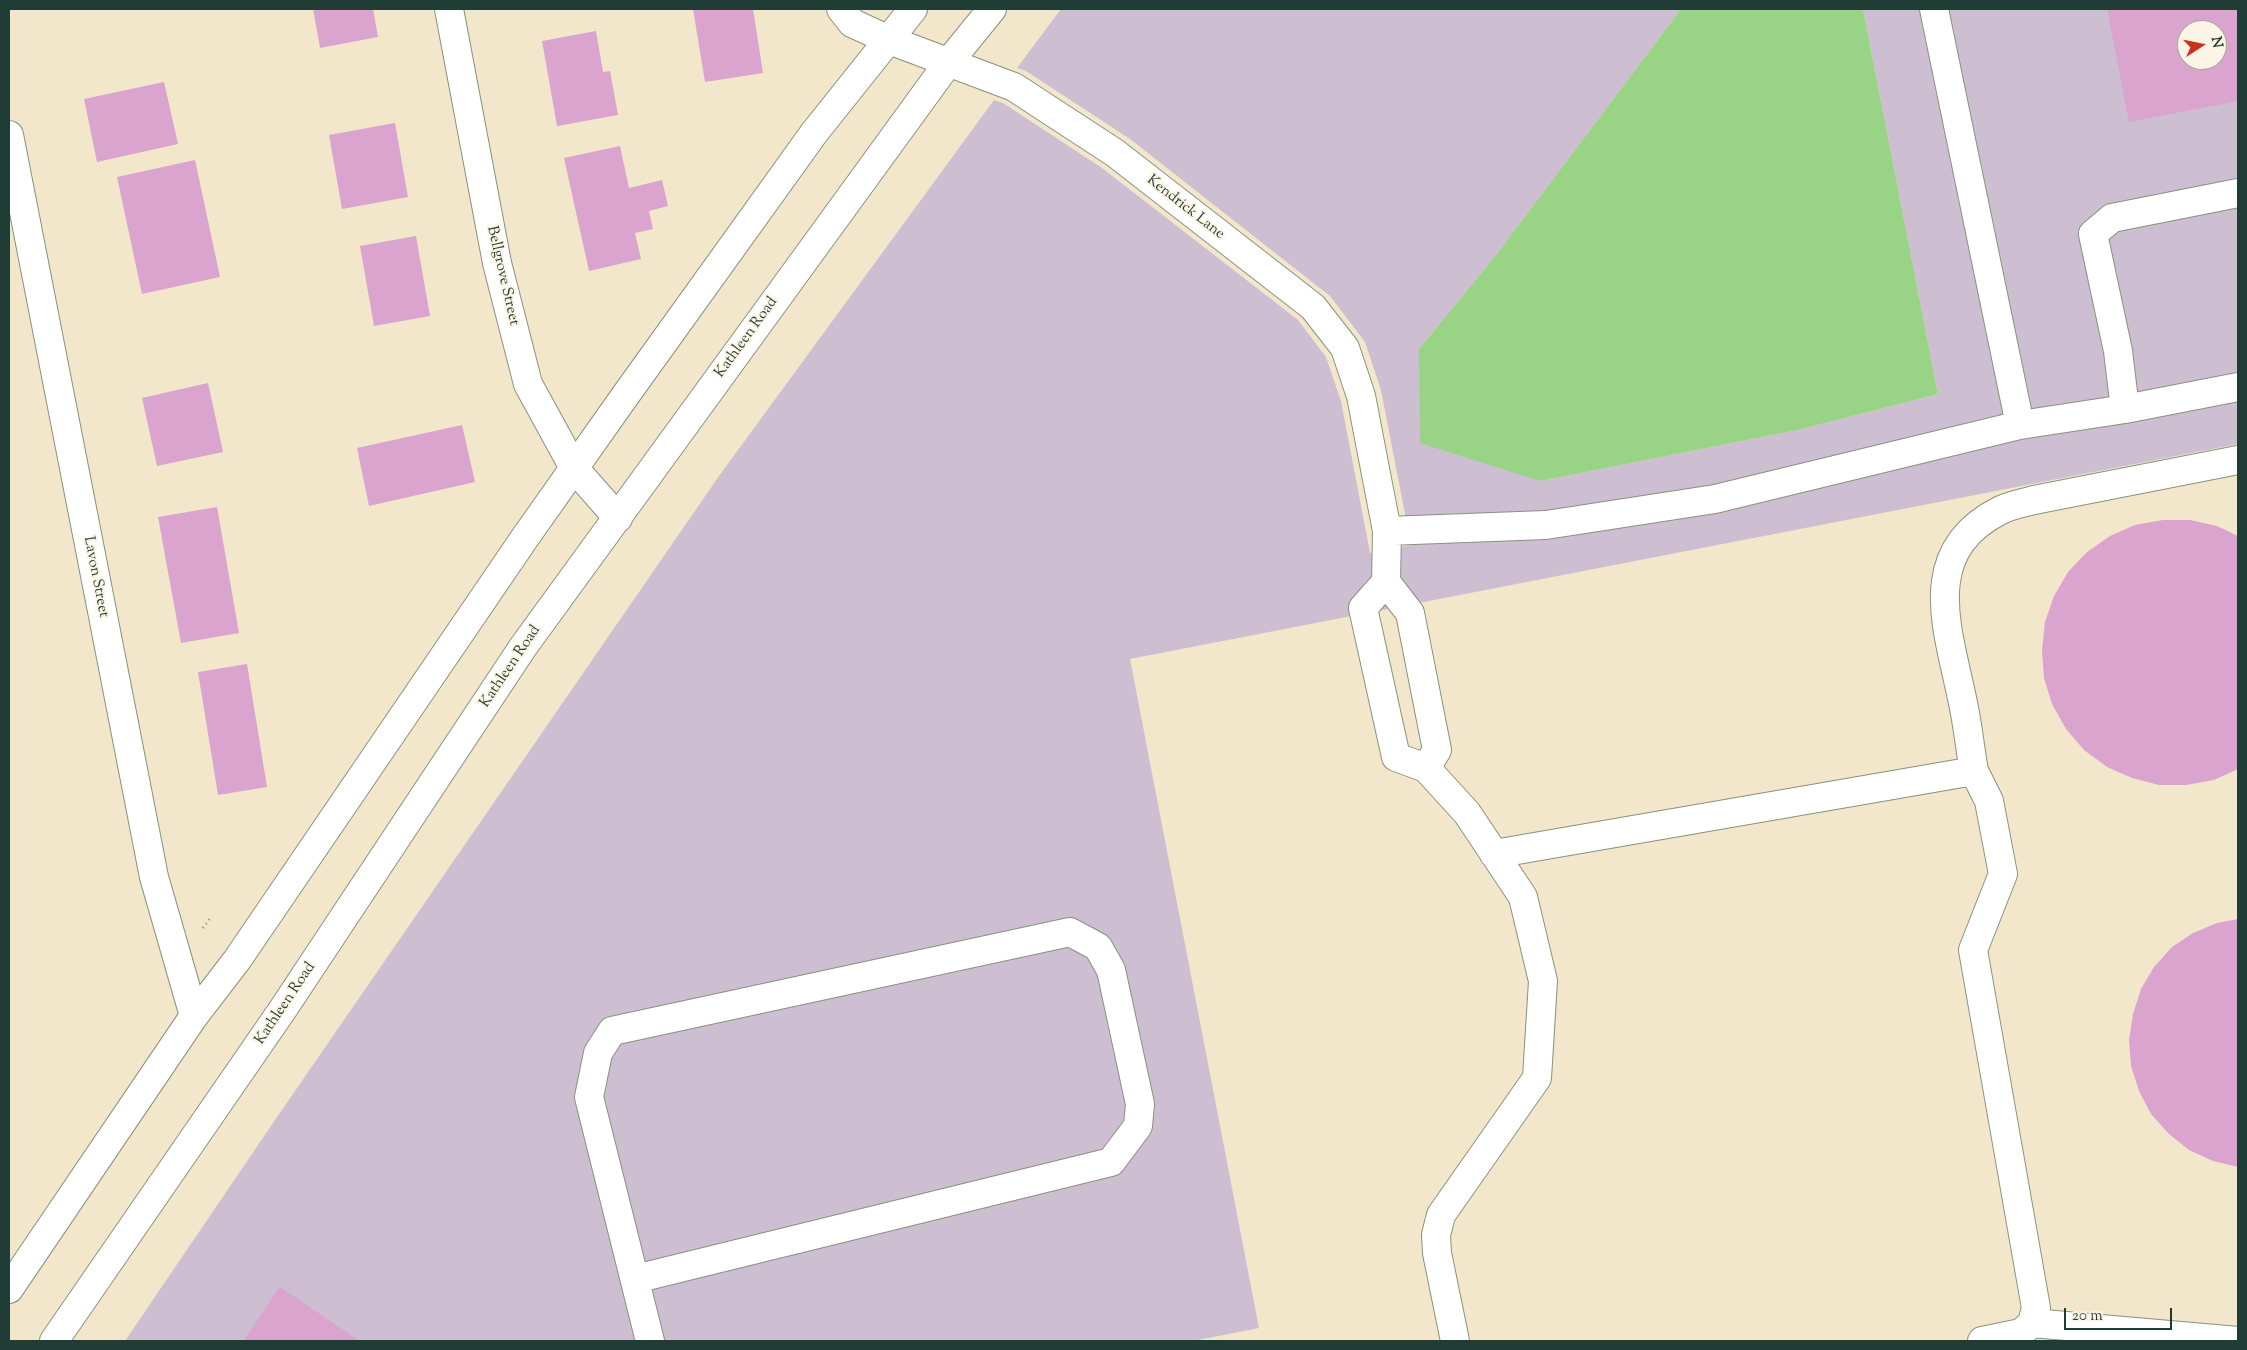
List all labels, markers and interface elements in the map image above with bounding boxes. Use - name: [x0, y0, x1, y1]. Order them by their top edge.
- north arrow: [2177, 20, 2227, 70]
- text: N: [2205, 35, 2227, 50]
- street label: Kendrick Lane: [1143, 172, 1227, 244]
- street label: Bellgrove Street: [482, 224, 522, 328]
- street label: Kathleen Road: [712, 294, 782, 382]
- street label: Lavon Street: [78, 535, 112, 619]
- street label: Kathleen Road: [477, 622, 545, 712]
- street label: Kathleen Road: [252, 959, 320, 1049]
- scale bar: [2067, 1298, 2174, 1330]
- text: 20 m: [2072, 1306, 2103, 1327]

